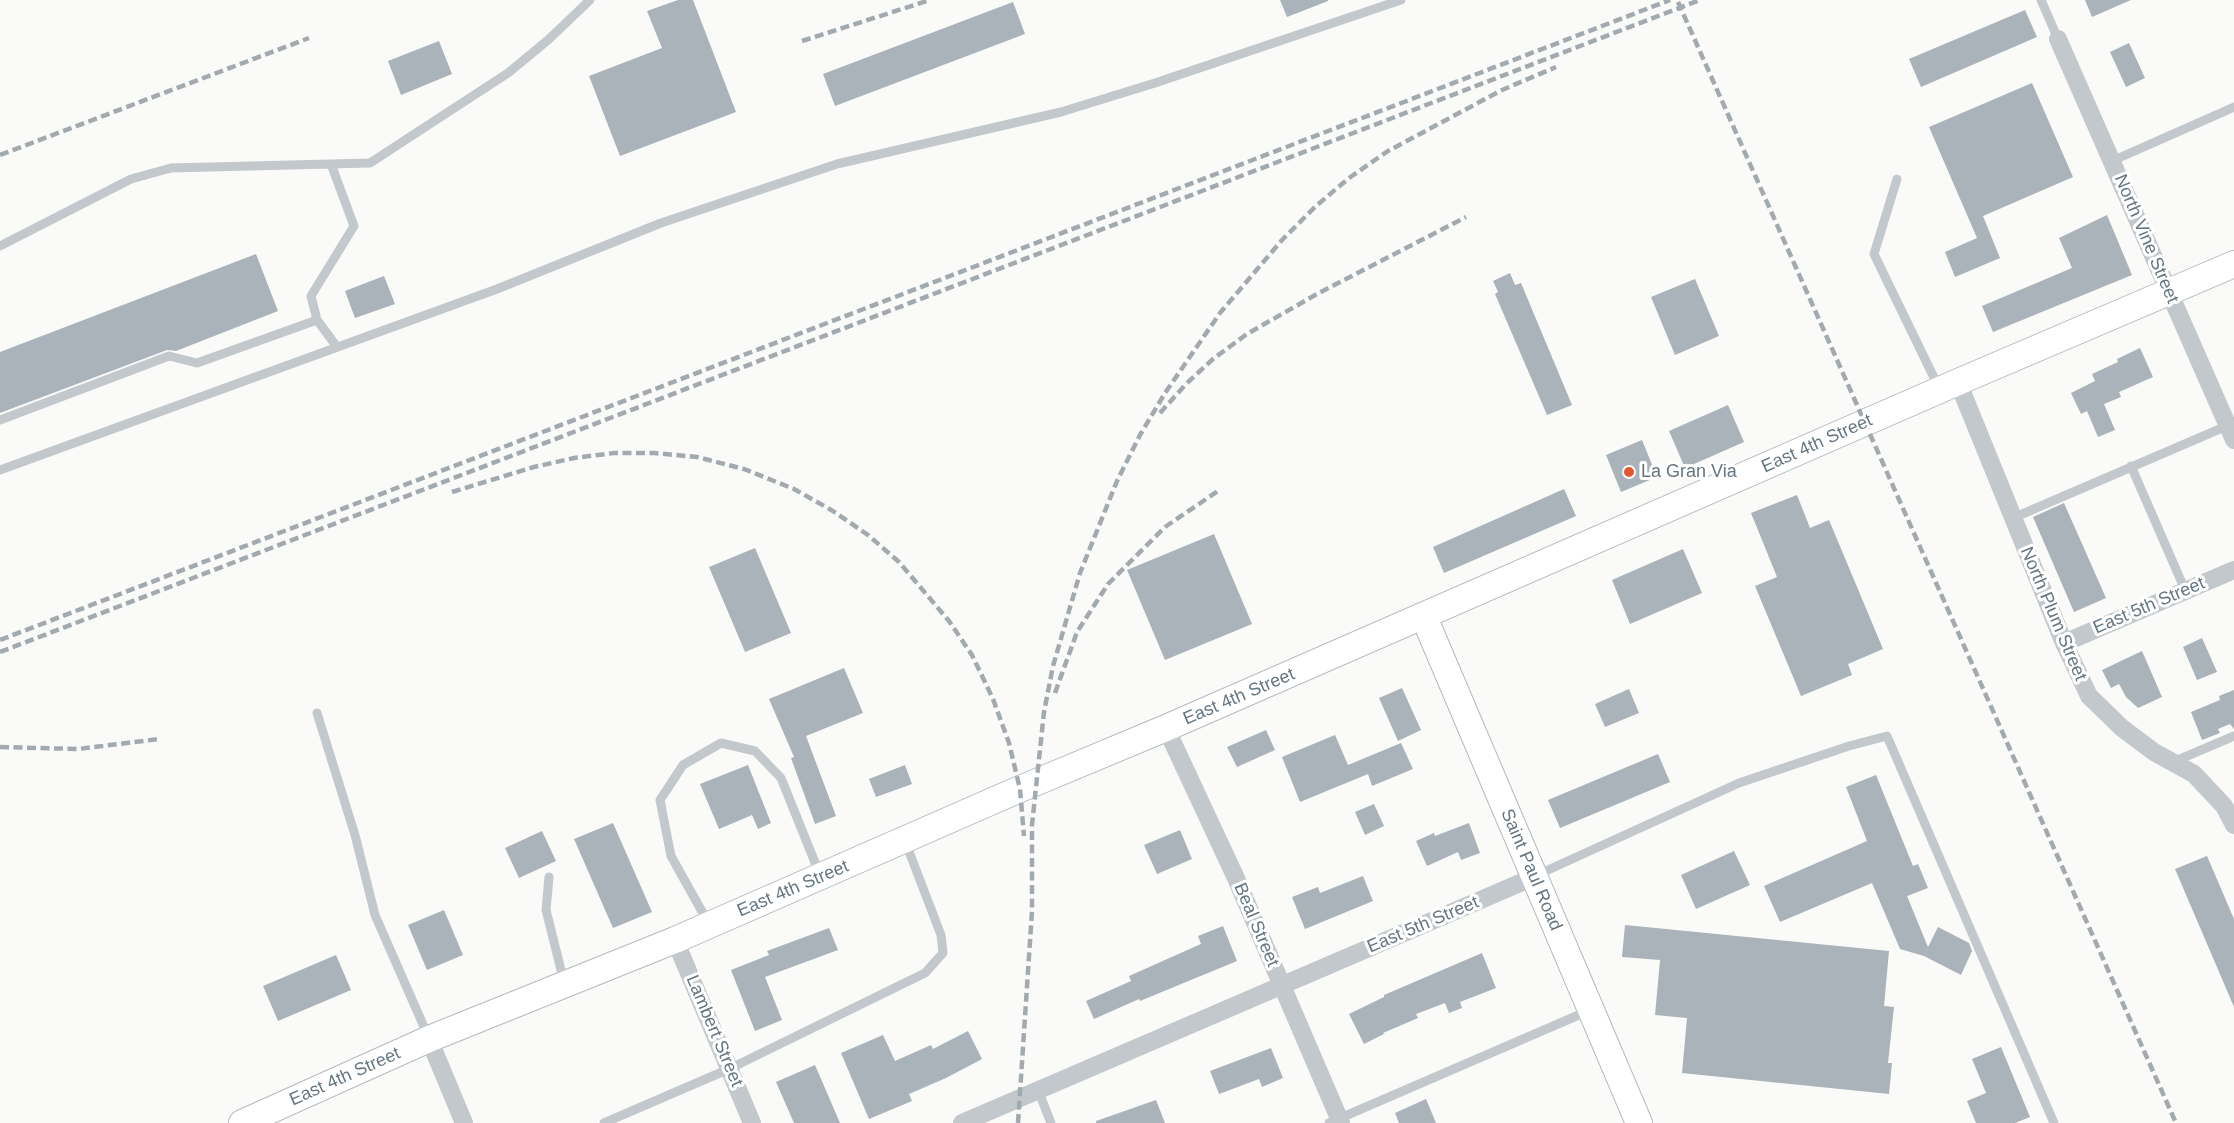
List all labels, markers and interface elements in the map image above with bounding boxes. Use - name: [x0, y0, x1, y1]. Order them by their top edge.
- street label: North Vine Street: [2109, 171, 2183, 307]
- street label: East 4th Street: [1758, 410, 1876, 478]
- place label: La Gran Via: [1641, 461, 1737, 483]
- marker: La Gran Via: [1622, 465, 1636, 479]
- street label: North Plum Street: [2015, 544, 2091, 684]
- street label: East 5th Street: [2090, 573, 2208, 639]
- street label: East 4th Street: [1180, 664, 1298, 730]
- street label: Saint Paul Road: [1496, 806, 1566, 934]
- street label: East 4th Street: [734, 856, 852, 922]
- street label: Beal Street: [1229, 880, 1283, 970]
- street label: East 5th Street: [1364, 892, 1482, 958]
- street label: Lambert Street: [681, 972, 747, 1090]
- street label: East 4th Street: [286, 1043, 404, 1111]

